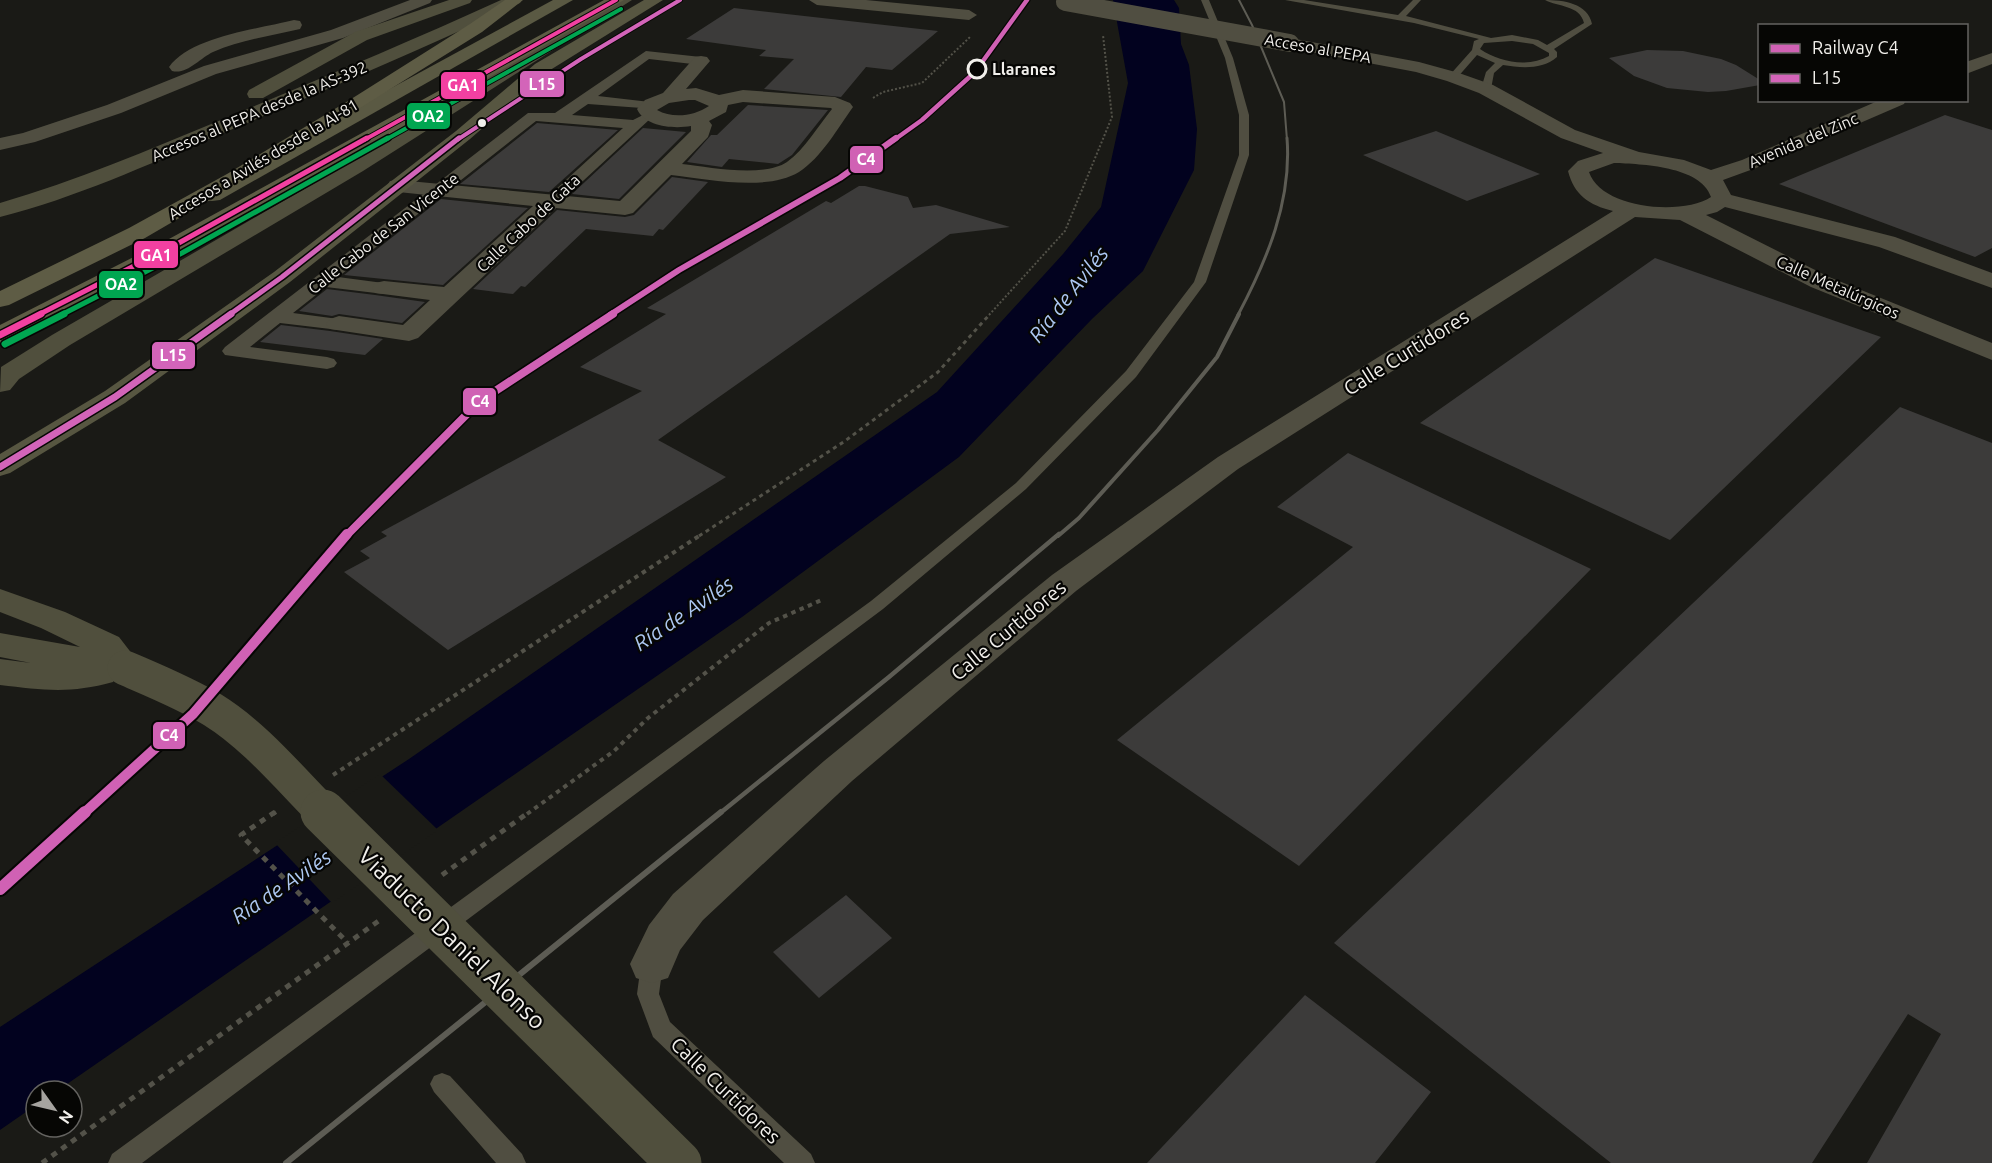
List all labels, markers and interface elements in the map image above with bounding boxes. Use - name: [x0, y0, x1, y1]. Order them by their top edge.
- legend: [1758, 24, 1968, 102]
- street label: Acceso al PEPA: [1263, 30, 1373, 66]
- text: Railway C4: [1812, 37, 1899, 57]
- street label: Accesos al PEPA desde la AS-392: [149, 57, 369, 165]
- marker: Llaranes: [967, 59, 987, 79]
- place label: Llaranes: [992, 60, 1056, 78]
- text: L15: [1812, 67, 1841, 87]
- line badge: L15: [519, 70, 565, 98]
- line badge: GA1: [440, 71, 486, 100]
- text: L15: [529, 75, 555, 93]
- text: GA1: [447, 76, 479, 94]
- street label: Accesos a Avilés desde la AI-81: [165, 95, 361, 223]
- line badge: OA2: [406, 102, 451, 130]
- text: OA2: [412, 107, 444, 125]
- street label: Avenida del Zinc: [1746, 109, 1861, 171]
- unlabelled marker: [476, 117, 488, 129]
- line badge: C4: [849, 145, 884, 174]
- text: C4: [856, 150, 876, 168]
- street label: Calle Cabo de San Vicente: [304, 169, 462, 297]
- street label: Calle Cabo de Gata: [473, 171, 583, 275]
- line badge: GA1: [133, 240, 179, 269]
- water label: Ría de Avilés: [1023, 241, 1113, 347]
- text: GA1: [140, 246, 172, 264]
- street label: Calle Metalúrgicos: [1774, 252, 1902, 322]
- line badge: OA2: [98, 270, 144, 299]
- text: OA2: [105, 275, 137, 293]
- street label: Calle Curtidores: [1339, 304, 1473, 400]
- line badge: L15: [151, 341, 196, 370]
- text: L15: [160, 346, 186, 364]
- line badge: C4: [462, 387, 497, 416]
- text: C4: [470, 392, 490, 410]
- water label: Ría de Avilés: [629, 571, 737, 655]
- street label: Calle Curtidores: [946, 575, 1070, 685]
- line badge: C4: [152, 721, 186, 750]
- text: C4: [159, 726, 179, 744]
- street label: Viaducto Daniel Alonso: [353, 841, 551, 1035]
- water label: Ría de Avilés: [227, 844, 335, 928]
- street label: Calle Curtidores: [667, 1032, 785, 1148]
- north arrow: [24, 1079, 84, 1139]
- text: N: [56, 1107, 77, 1127]

